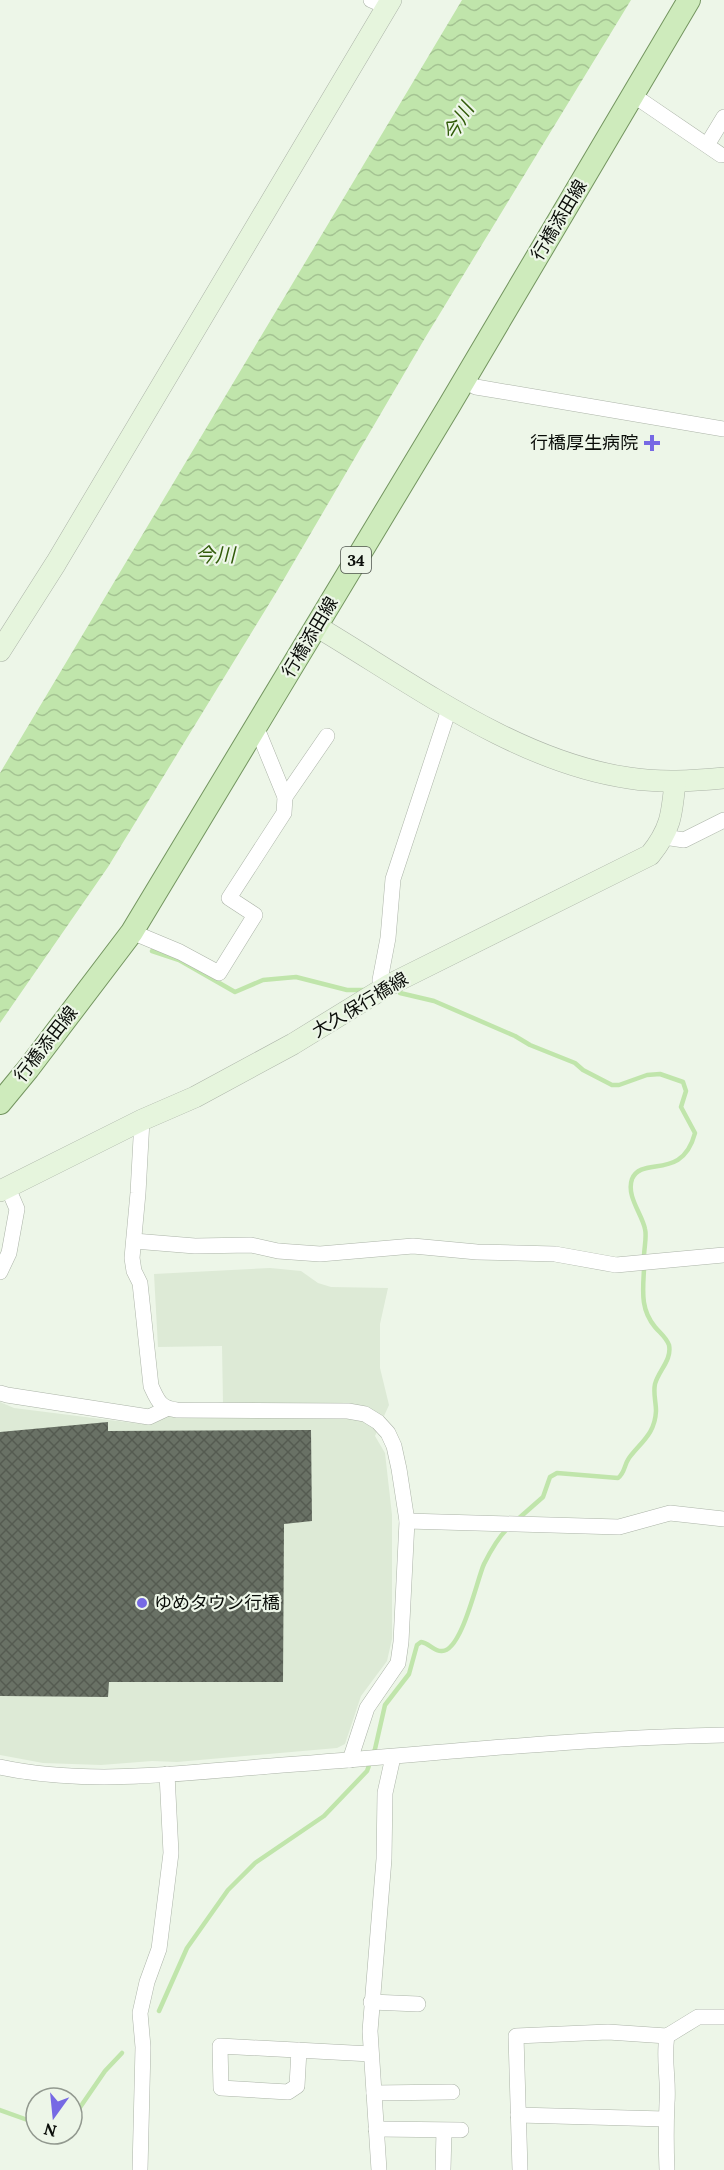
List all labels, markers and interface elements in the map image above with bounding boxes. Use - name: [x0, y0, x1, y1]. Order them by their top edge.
- water label: 今川: [437, 96, 480, 145]
- street label: 行橋添田線: [526, 175, 592, 264]
- place label: 行橋厚生病院: [530, 431, 638, 454]
- marker: 行橋厚生病院: [643, 434, 661, 452]
- water label: 今川: [195, 542, 237, 567]
- road number: 34: [341, 547, 371, 573]
- street label: 行橋添田線: [277, 592, 343, 681]
- street label: 大久保行橋線: [308, 967, 412, 1042]
- street label: 行橋添田線: [9, 1001, 82, 1086]
- place label: ゆめタウン行橋: [154, 1591, 280, 1614]
- marker: ゆめタウン行橋: [135, 1596, 149, 1610]
- north arrow: [24, 2086, 84, 2146]
- text: N: [42, 2119, 59, 2142]

